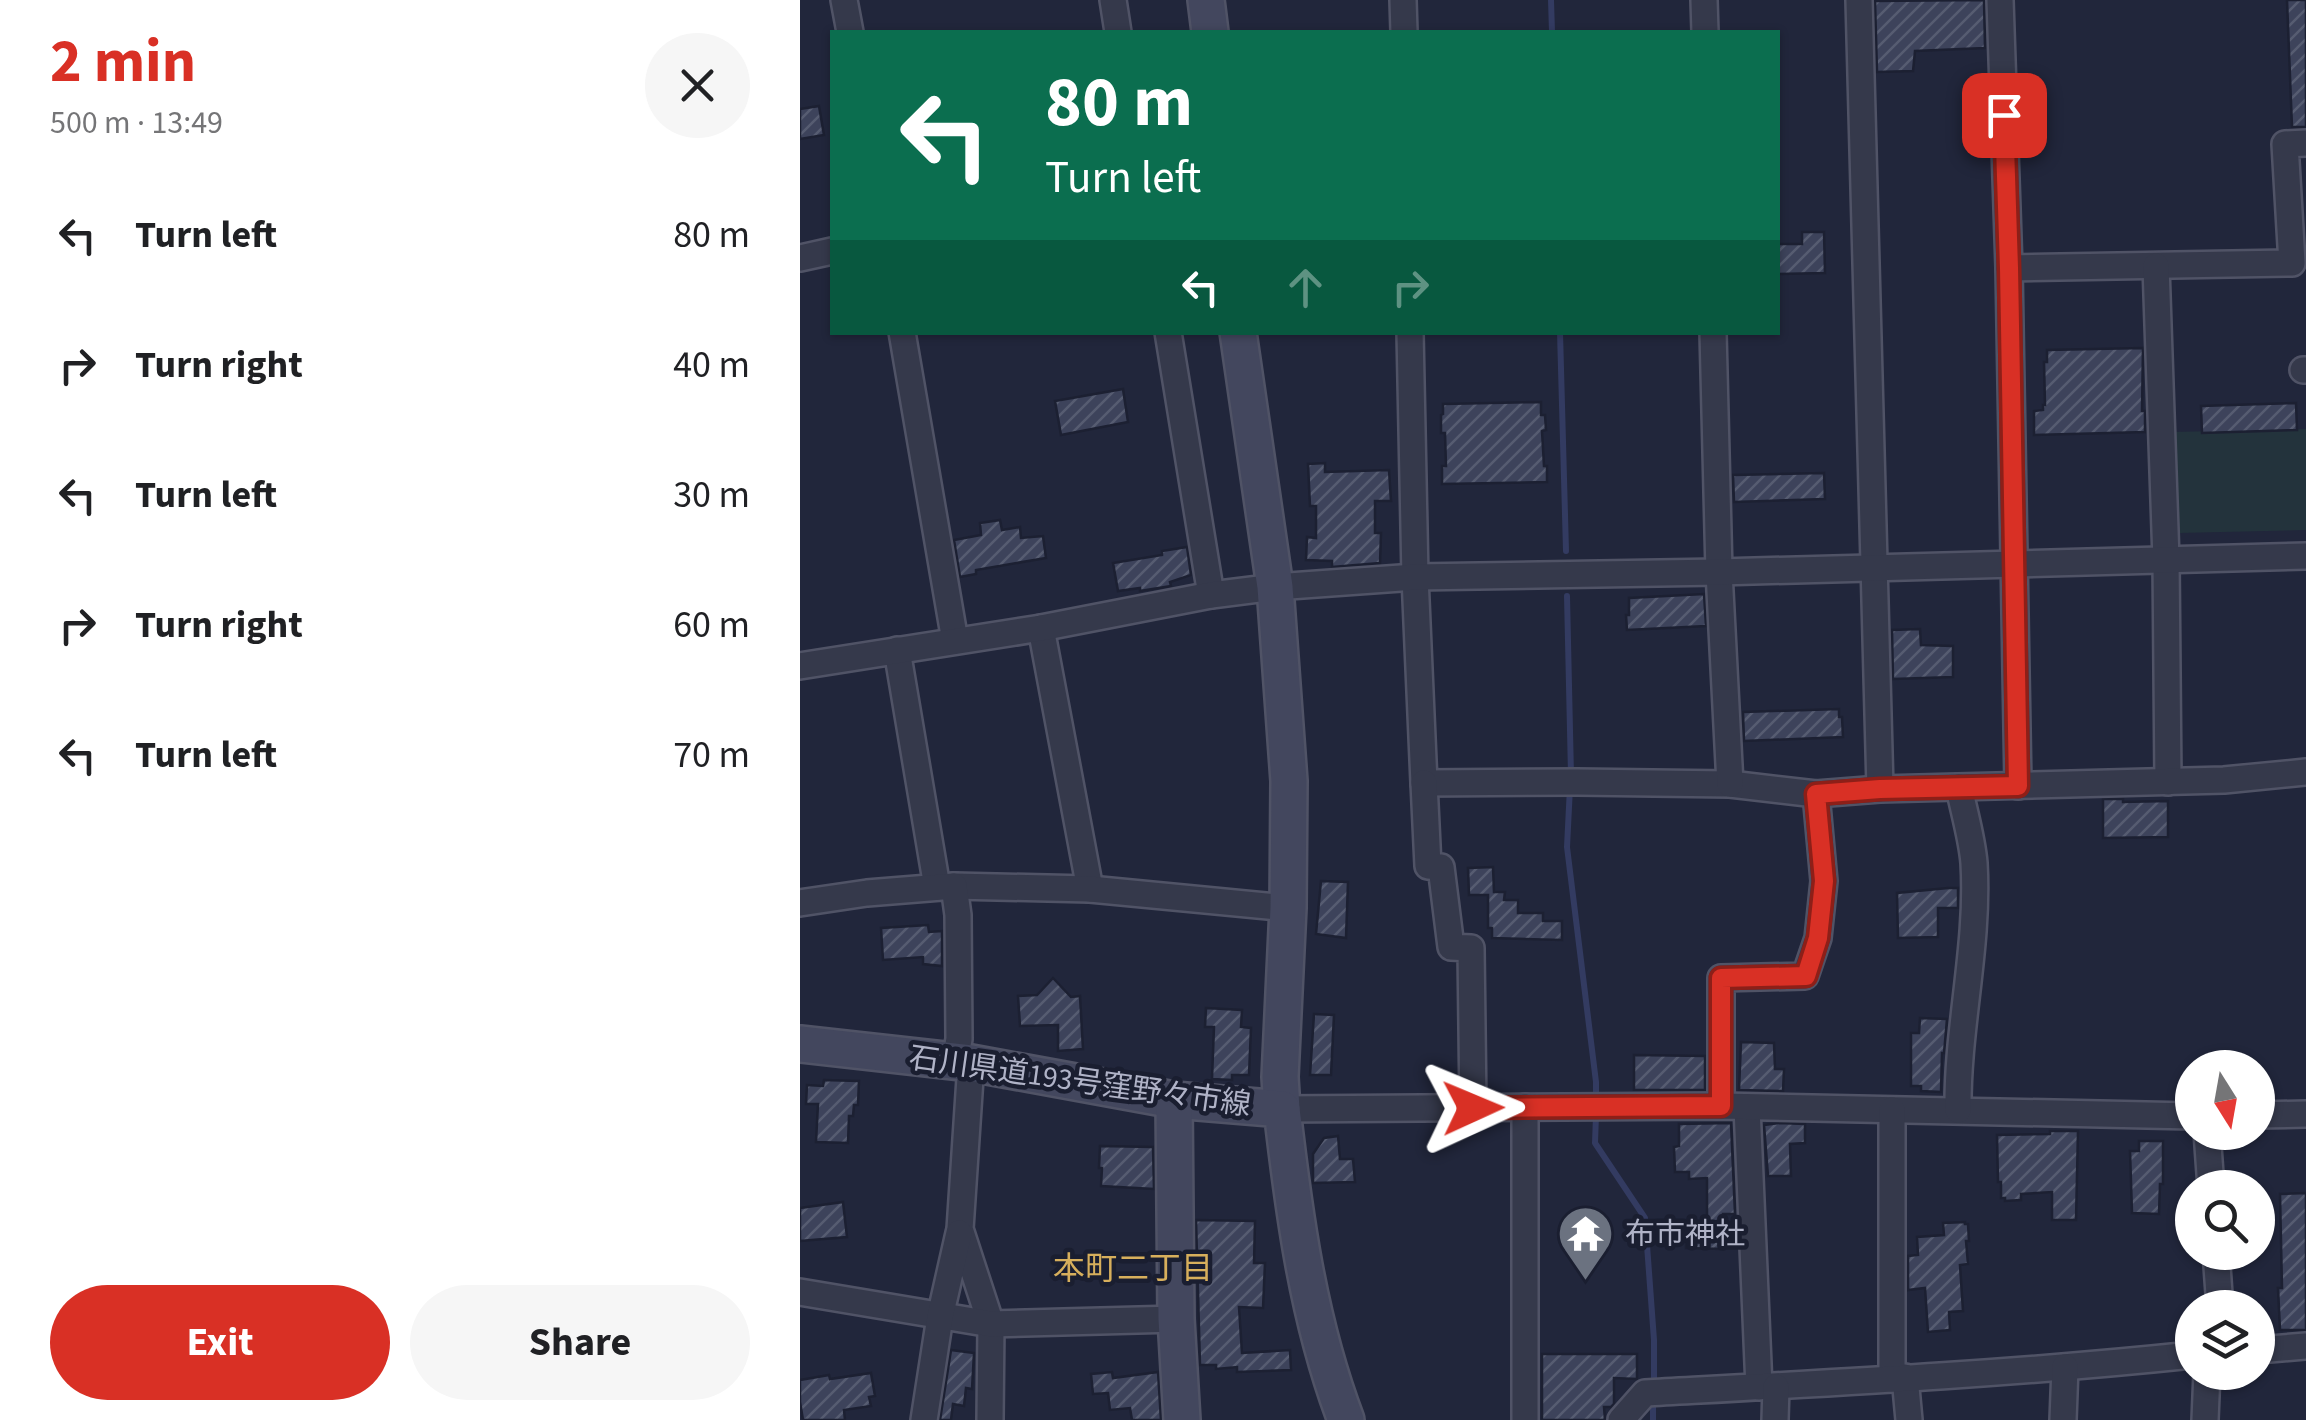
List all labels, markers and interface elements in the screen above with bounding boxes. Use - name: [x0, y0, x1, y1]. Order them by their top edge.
- text: 2 min: [50, 20, 196, 105]
- button: close: [645, 33, 750, 138]
- text: 80 m: [1045, 53, 1193, 153]
- icon: left: [880, 70, 1010, 200]
- pin: [1962, 73, 2047, 158]
- icon: arrive: [1977, 88, 2032, 143]
- text: 500 m · 13:49: [50, 100, 223, 146]
- text: Turn left: [1045, 146, 1201, 210]
- icon: left: [50, 208, 105, 263]
- text: Turn left: [135, 208, 277, 262]
- text: 80 m: [673, 208, 750, 262]
- icon: left: [1173, 260, 1228, 315]
- icon: ahead: [1278, 260, 1333, 315]
- icon: right: [1383, 260, 1438, 315]
- icon: right: [50, 338, 105, 393]
- text: Turn right: [135, 338, 303, 392]
- text: 40 m: [673, 338, 750, 392]
- icon: left: [50, 468, 105, 523]
- text: Turn left: [135, 468, 277, 522]
- text: 30 m: [673, 468, 750, 522]
- icon: right: [50, 598, 105, 653]
- text: Turn right: [135, 598, 303, 652]
- text: 60 m: [673, 598, 750, 652]
- icon: left: [50, 728, 105, 783]
- text: Turn left: [135, 728, 277, 782]
- text: 70 m: [673, 728, 750, 782]
- street label: 石川県道193号窪野々市線: [906, 1036, 1254, 1127]
- north arrow: [2175, 1050, 2275, 1150]
- map controls: [2175, 1050, 2275, 1390]
- position arrow: [1421, 1056, 1525, 1160]
- button: search: [2175, 1170, 2275, 1270]
- temple icon: 布市神社: [1556, 1204, 1616, 1283]
- place label: 布市神社: [1625, 1213, 1745, 1256]
- district label: 本町二丁目: [1053, 1246, 1213, 1292]
- button: Exit: [50, 1285, 390, 1400]
- button: Share: [410, 1285, 750, 1400]
- button: layers: [2175, 1290, 2275, 1390]

